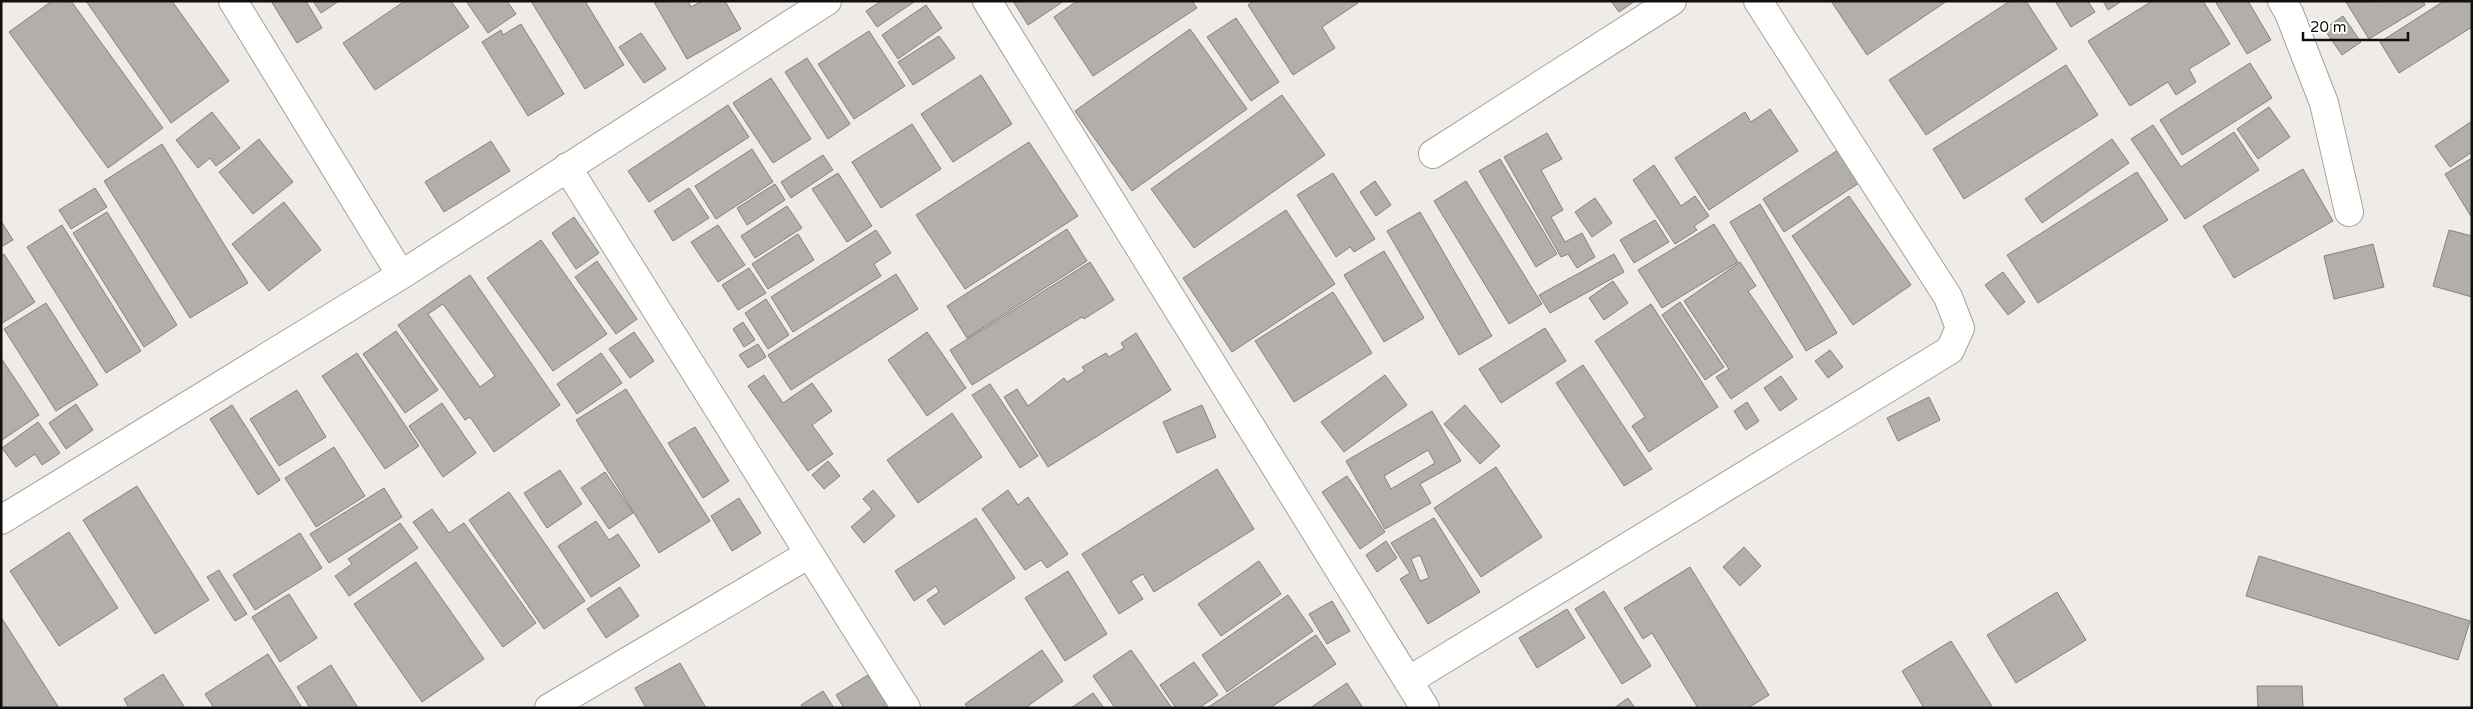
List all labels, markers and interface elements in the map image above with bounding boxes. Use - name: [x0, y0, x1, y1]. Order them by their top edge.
- scale bar: [2303, 10, 2408, 42]
- text: 20 m: [2310, 18, 2347, 36]

